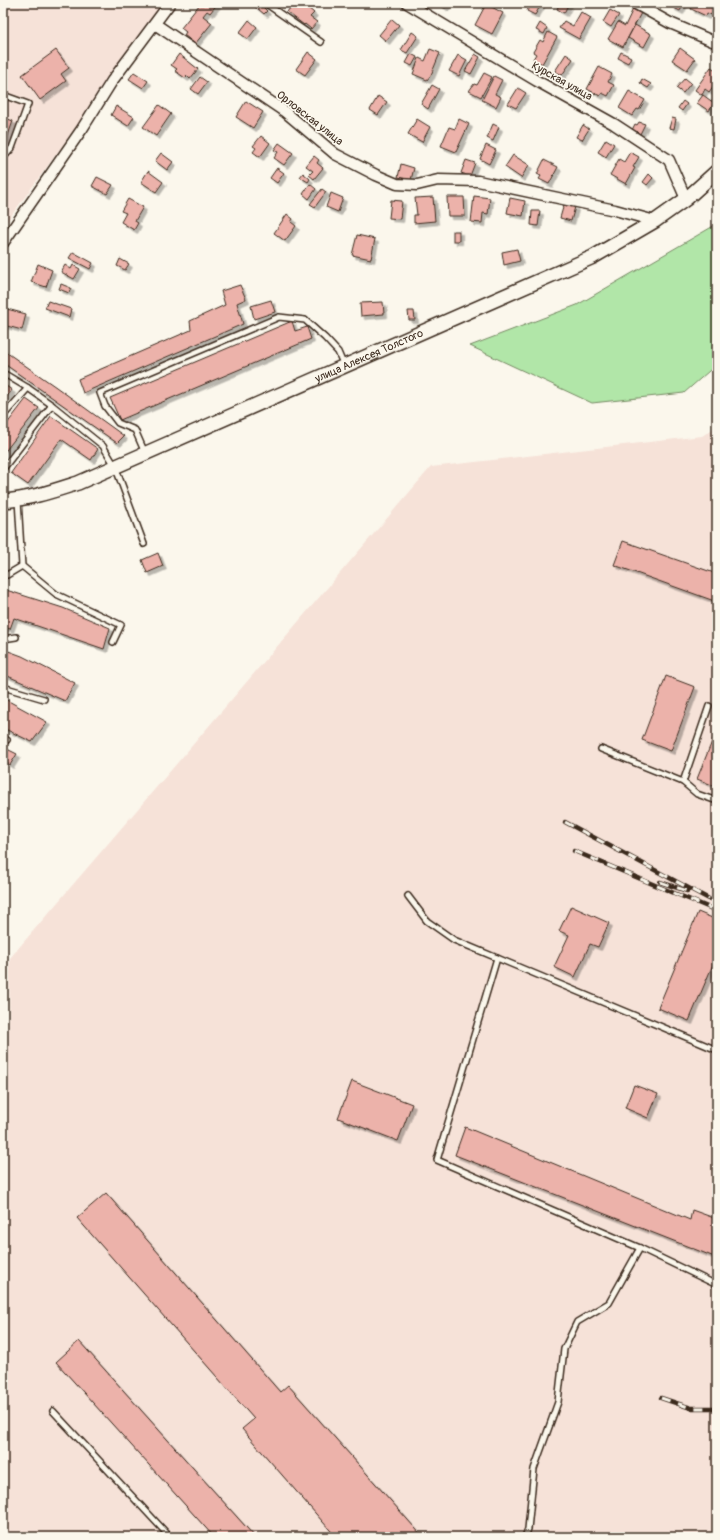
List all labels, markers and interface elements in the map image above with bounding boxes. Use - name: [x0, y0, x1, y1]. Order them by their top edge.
- street label: Курская улица: [529, 59, 595, 103]
- street label: Орловская улица: [274, 88, 346, 148]
- street label: улица Алексея Толстого: [312, 326, 425, 385]

